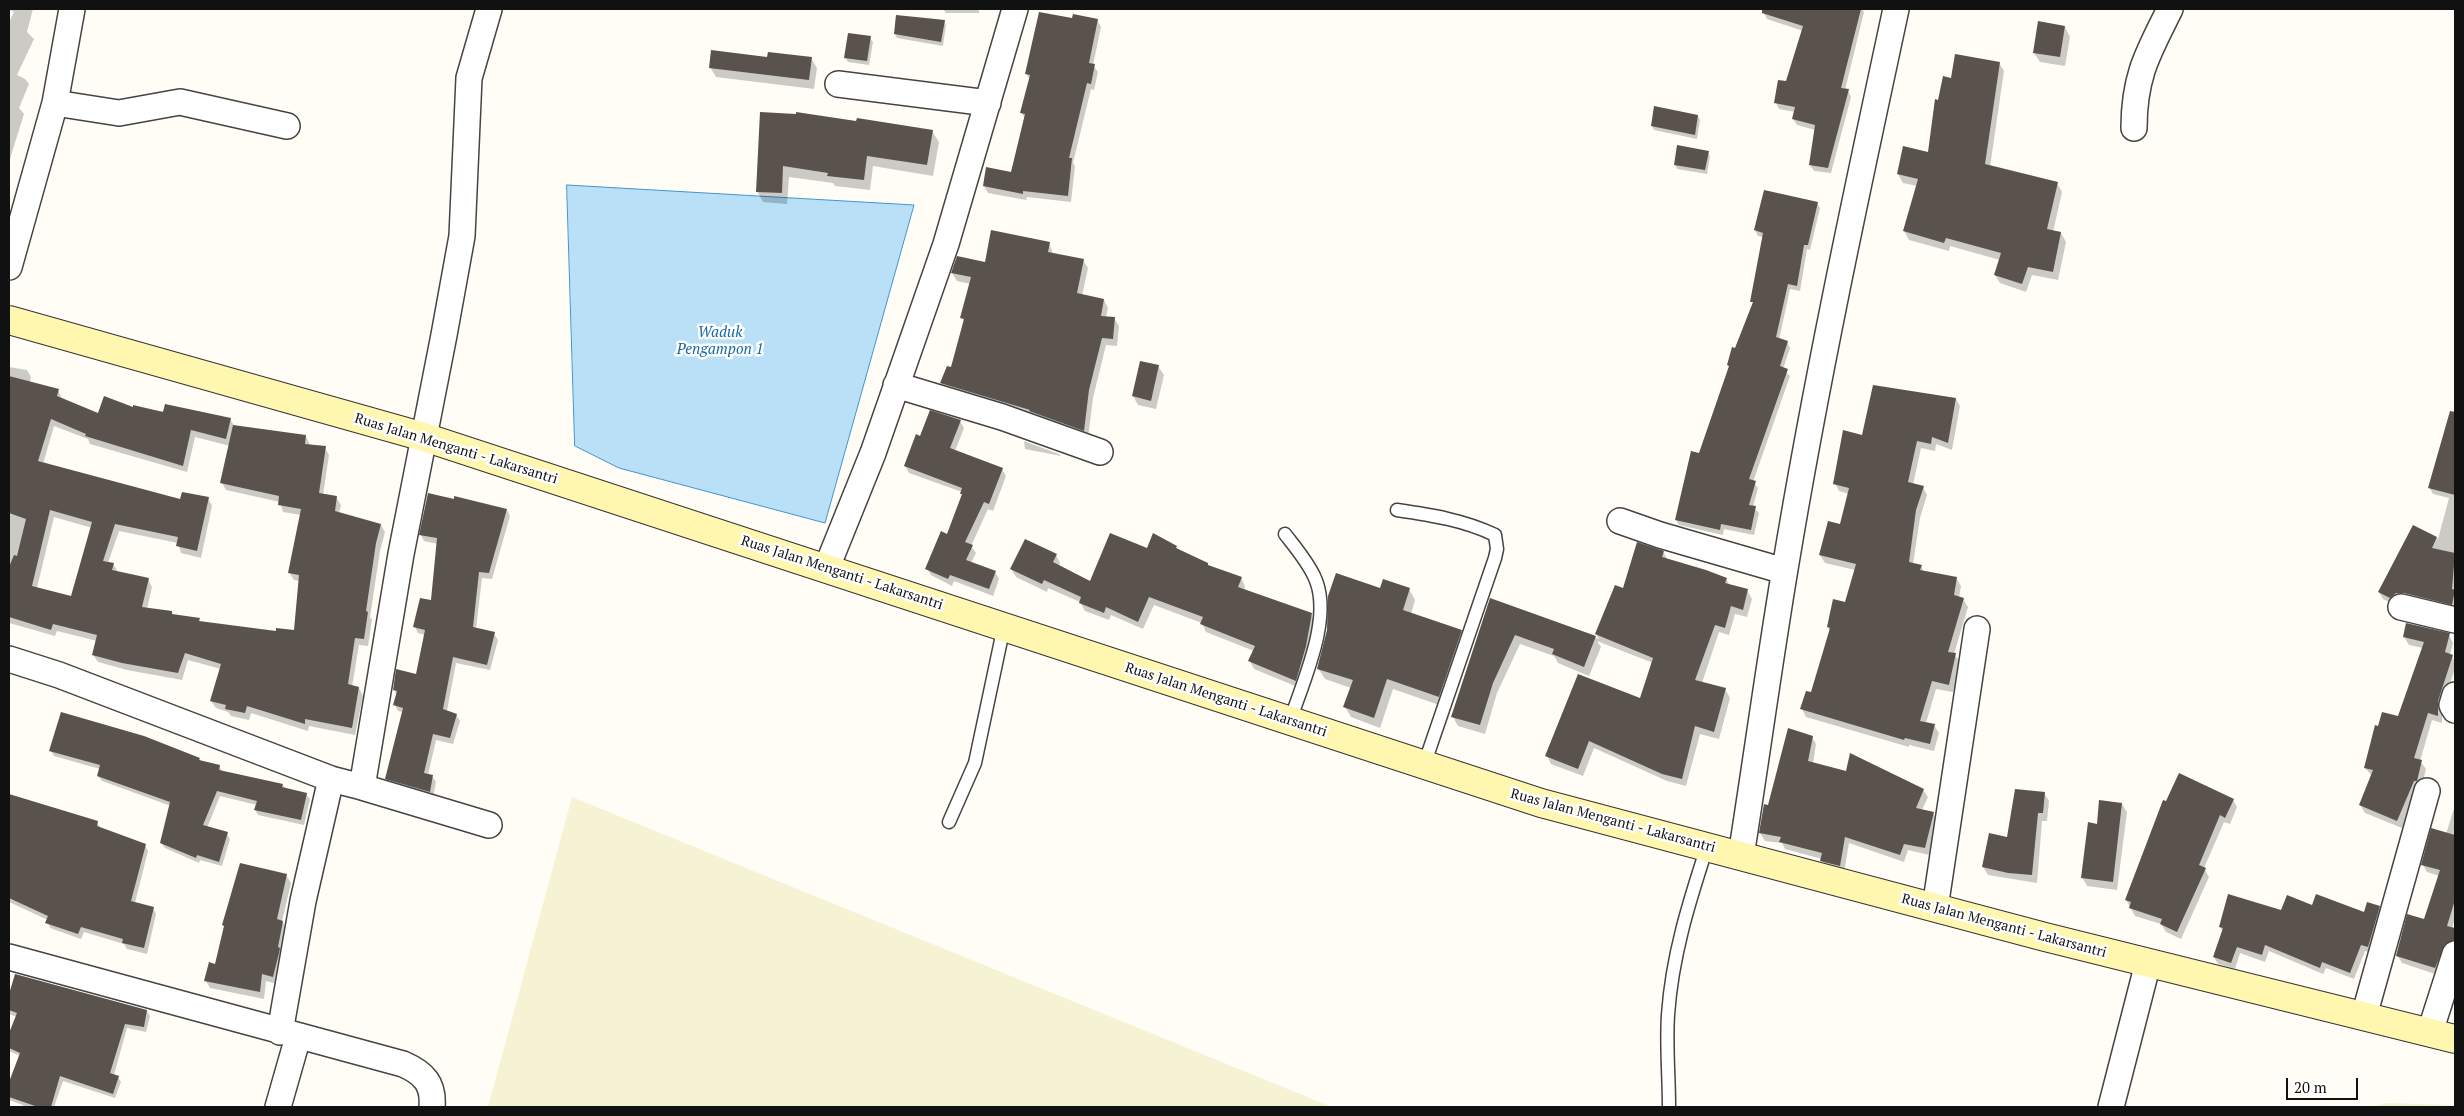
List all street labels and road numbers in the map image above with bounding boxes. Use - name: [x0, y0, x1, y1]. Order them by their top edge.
- street label: Ruas Jalan Menganti - Lakarsantri: [352, 410, 560, 488]
- street label: Ruas Jalan Menganti - Lakarsantri: [739, 532, 945, 614]
- street label: Ruas Jalan Menganti - Lakarsantri: [1123, 659, 1329, 741]
- street label: Ruas Jalan Menganti - Lakarsantri: [1509, 786, 1717, 856]
- street label: Ruas Jalan Menganti - Lakarsantri: [1900, 891, 2108, 961]

